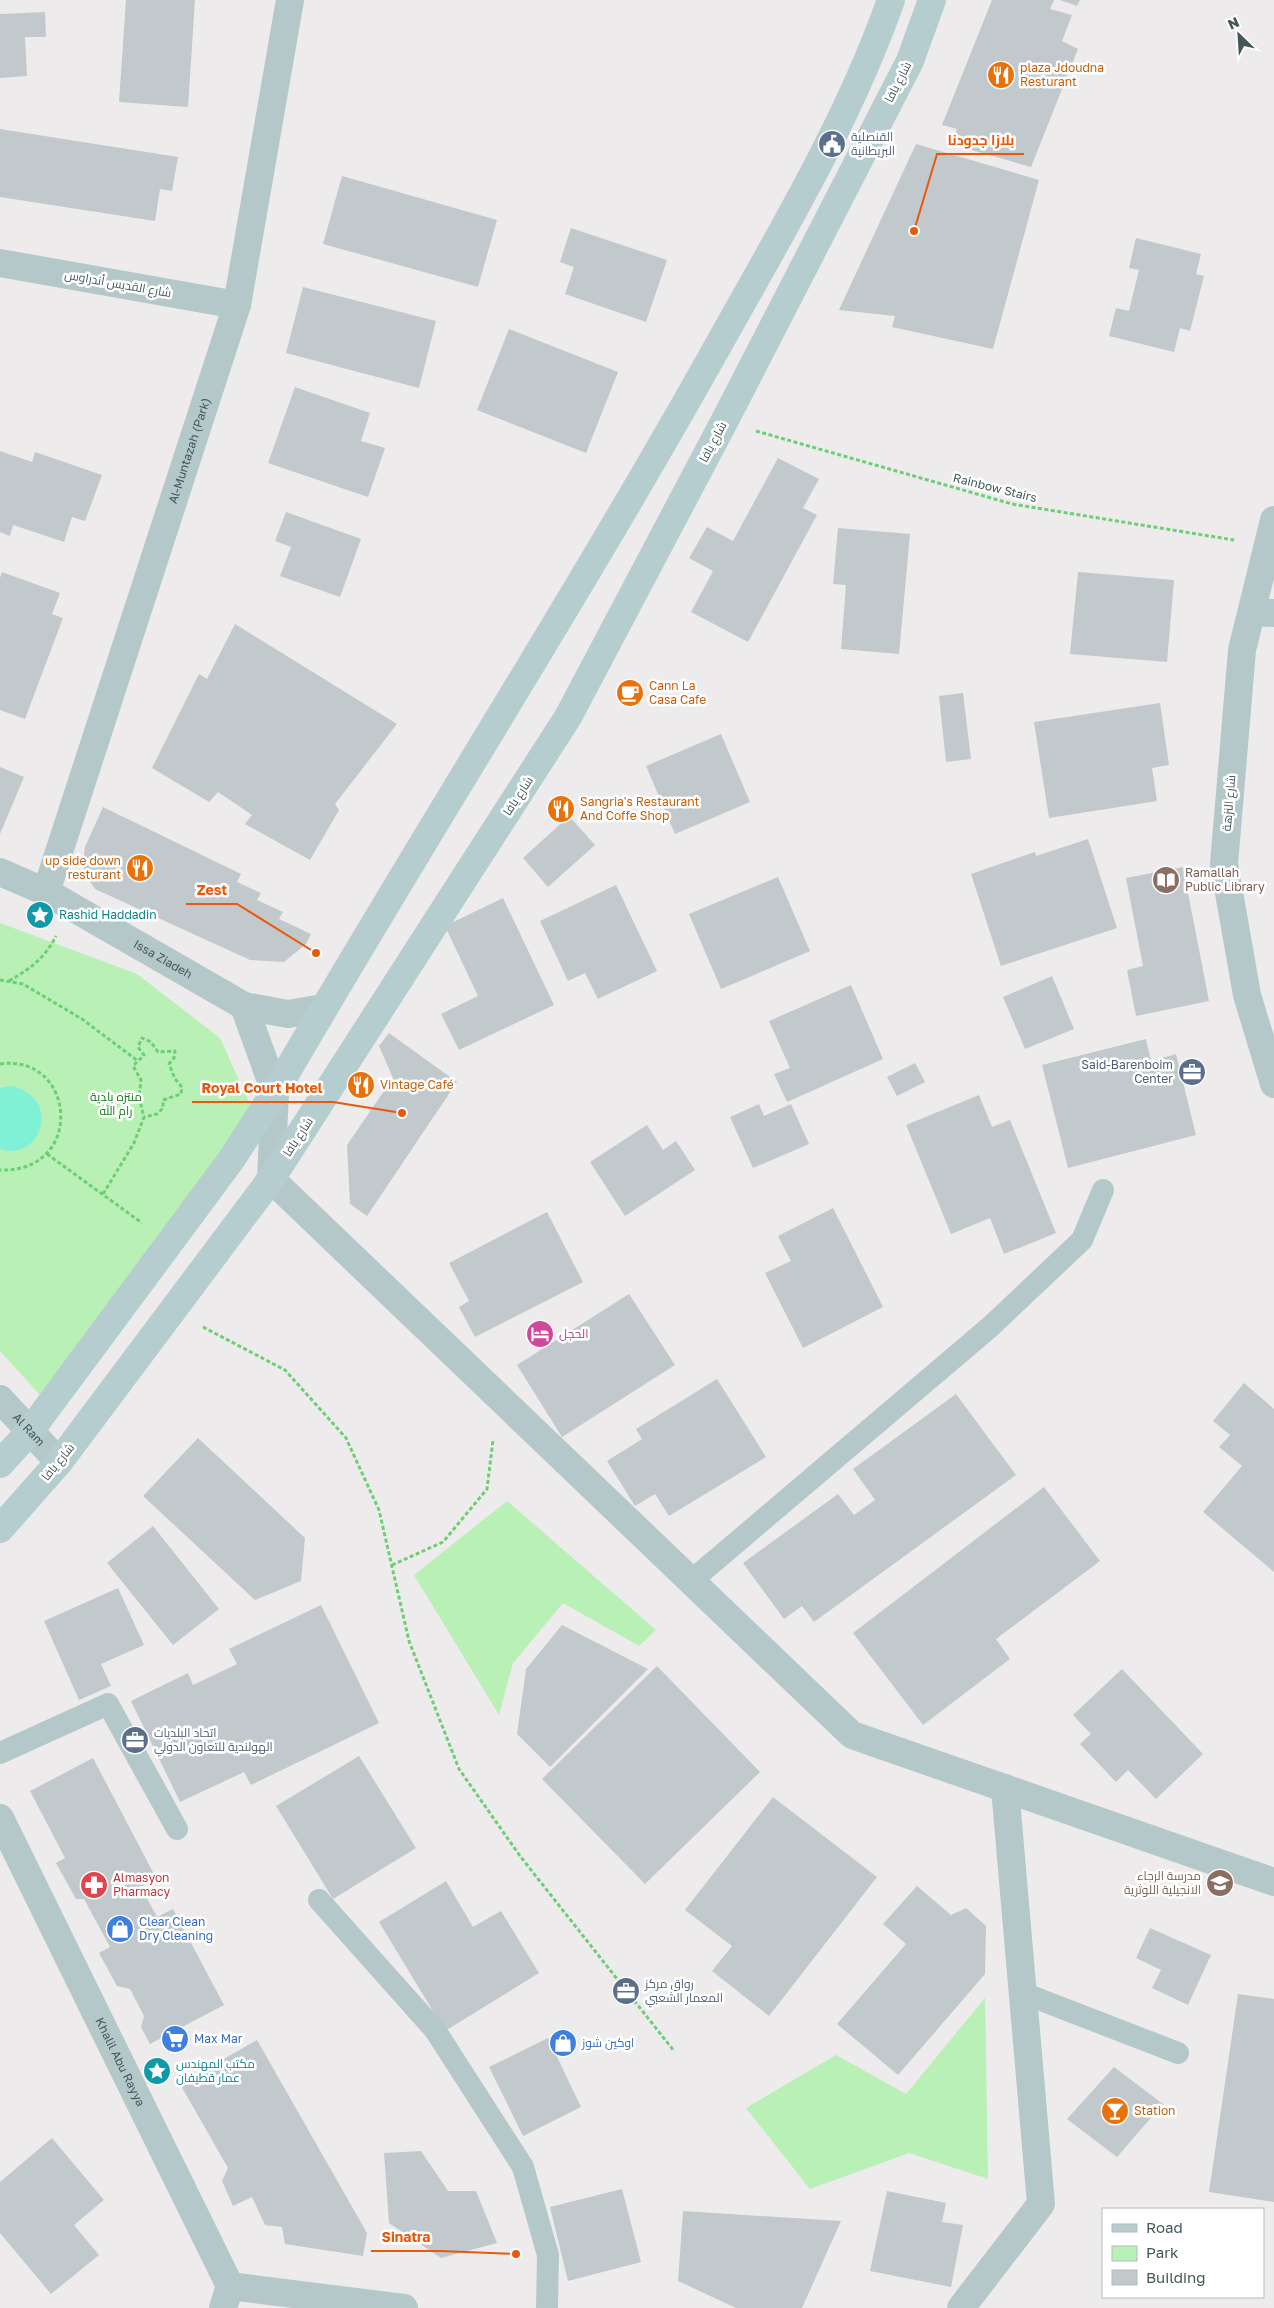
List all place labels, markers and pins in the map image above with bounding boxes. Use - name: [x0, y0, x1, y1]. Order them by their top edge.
- restaurant icon: plaza Jdoudna Resturant: [986, 60, 1016, 90]
- place label: plaza Jdoudna Resturant: [1020, 60, 1104, 89]
- callout: بلازا جدودنا: [937, 125, 1024, 154]
- public building icon: القنصلية البريطانية: [817, 129, 847, 159]
- place label: القنصلية البريطانية: [851, 129, 895, 158]
- cafe icon: Cann La Casa Cafe: [615, 678, 645, 708]
- place label: Cann La Casa Cafe: [649, 678, 706, 707]
- restaurant icon: Sangria's Restaurant And Coffe Shop: [546, 794, 576, 824]
- place label: Sangria's Restaurant And Coffe Shop: [580, 794, 700, 823]
- place label: up side down resturant: [45, 853, 121, 882]
- restaurant icon: up side down resturant: [125, 853, 155, 883]
- library icon: Ramallah Public Library: [1151, 865, 1181, 895]
- place label: Ramallah Public Library: [1185, 865, 1265, 894]
- callout: Zest: [186, 875, 237, 904]
- place icon: Rashid Haddadin: [25, 900, 55, 930]
- place label: Rashid Haddadin: [59, 907, 157, 922]
- place label: Said-Barenboim Center: [1081, 1057, 1173, 1086]
- office icon: Said-Barenboim Center: [1177, 1057, 1207, 1087]
- restaurant icon: Vintage Café: [346, 1070, 376, 1100]
- callout: Royal Court Hotel: [192, 1073, 333, 1102]
- place label: Vintage Café: [380, 1077, 454, 1092]
- hotel icon: الحجل: [525, 1319, 555, 1349]
- place label: الحجل: [559, 1326, 588, 1341]
- office icon: اتحاد البلديات الهولندية للتعاون الدولي: [120, 1725, 150, 1755]
- place label: اتحاد البلديات الهولندية للتعاون الدولي: [154, 1725, 273, 1757]
- place label: مدرسة الرجاء الانجيلية اللوثرية: [1124, 1868, 1201, 1897]
- school or university icon: مدرسة الرجاء الانجيلية اللوثرية: [1205, 1868, 1235, 1898]
- pharmacy icon: Almasyon Pharmacy: [79, 1870, 109, 1900]
- place label: Almasyon Pharmacy: [113, 1870, 170, 1899]
- shop icon: Clear Clean Dry Cleaning: [105, 1914, 135, 1944]
- place label: Clear Clean Dry Cleaning: [139, 1914, 213, 1943]
- office icon: رواق مركز المعمار الشعبي: [611, 1976, 641, 2006]
- place label: رواق مركز المعمار الشعبي: [644, 1976, 723, 2008]
- supermarket icon: Max Mar: [160, 2024, 190, 2054]
- shop icon: اوكين شوز: [548, 2028, 578, 2058]
- place label: Max Mar: [194, 2031, 243, 2046]
- place label: اوكين شوز: [581, 2035, 634, 2050]
- place icon: مكتب المهندس عمار قطيفان: [142, 2056, 172, 2086]
- place label: مكتب المهندس عمار قطيفان: [176, 2056, 255, 2085]
- bar icon: Station: [1100, 2096, 1130, 2126]
- place label: Station: [1134, 2103, 1176, 2118]
- callout: Sinatra: [371, 2222, 440, 2251]

